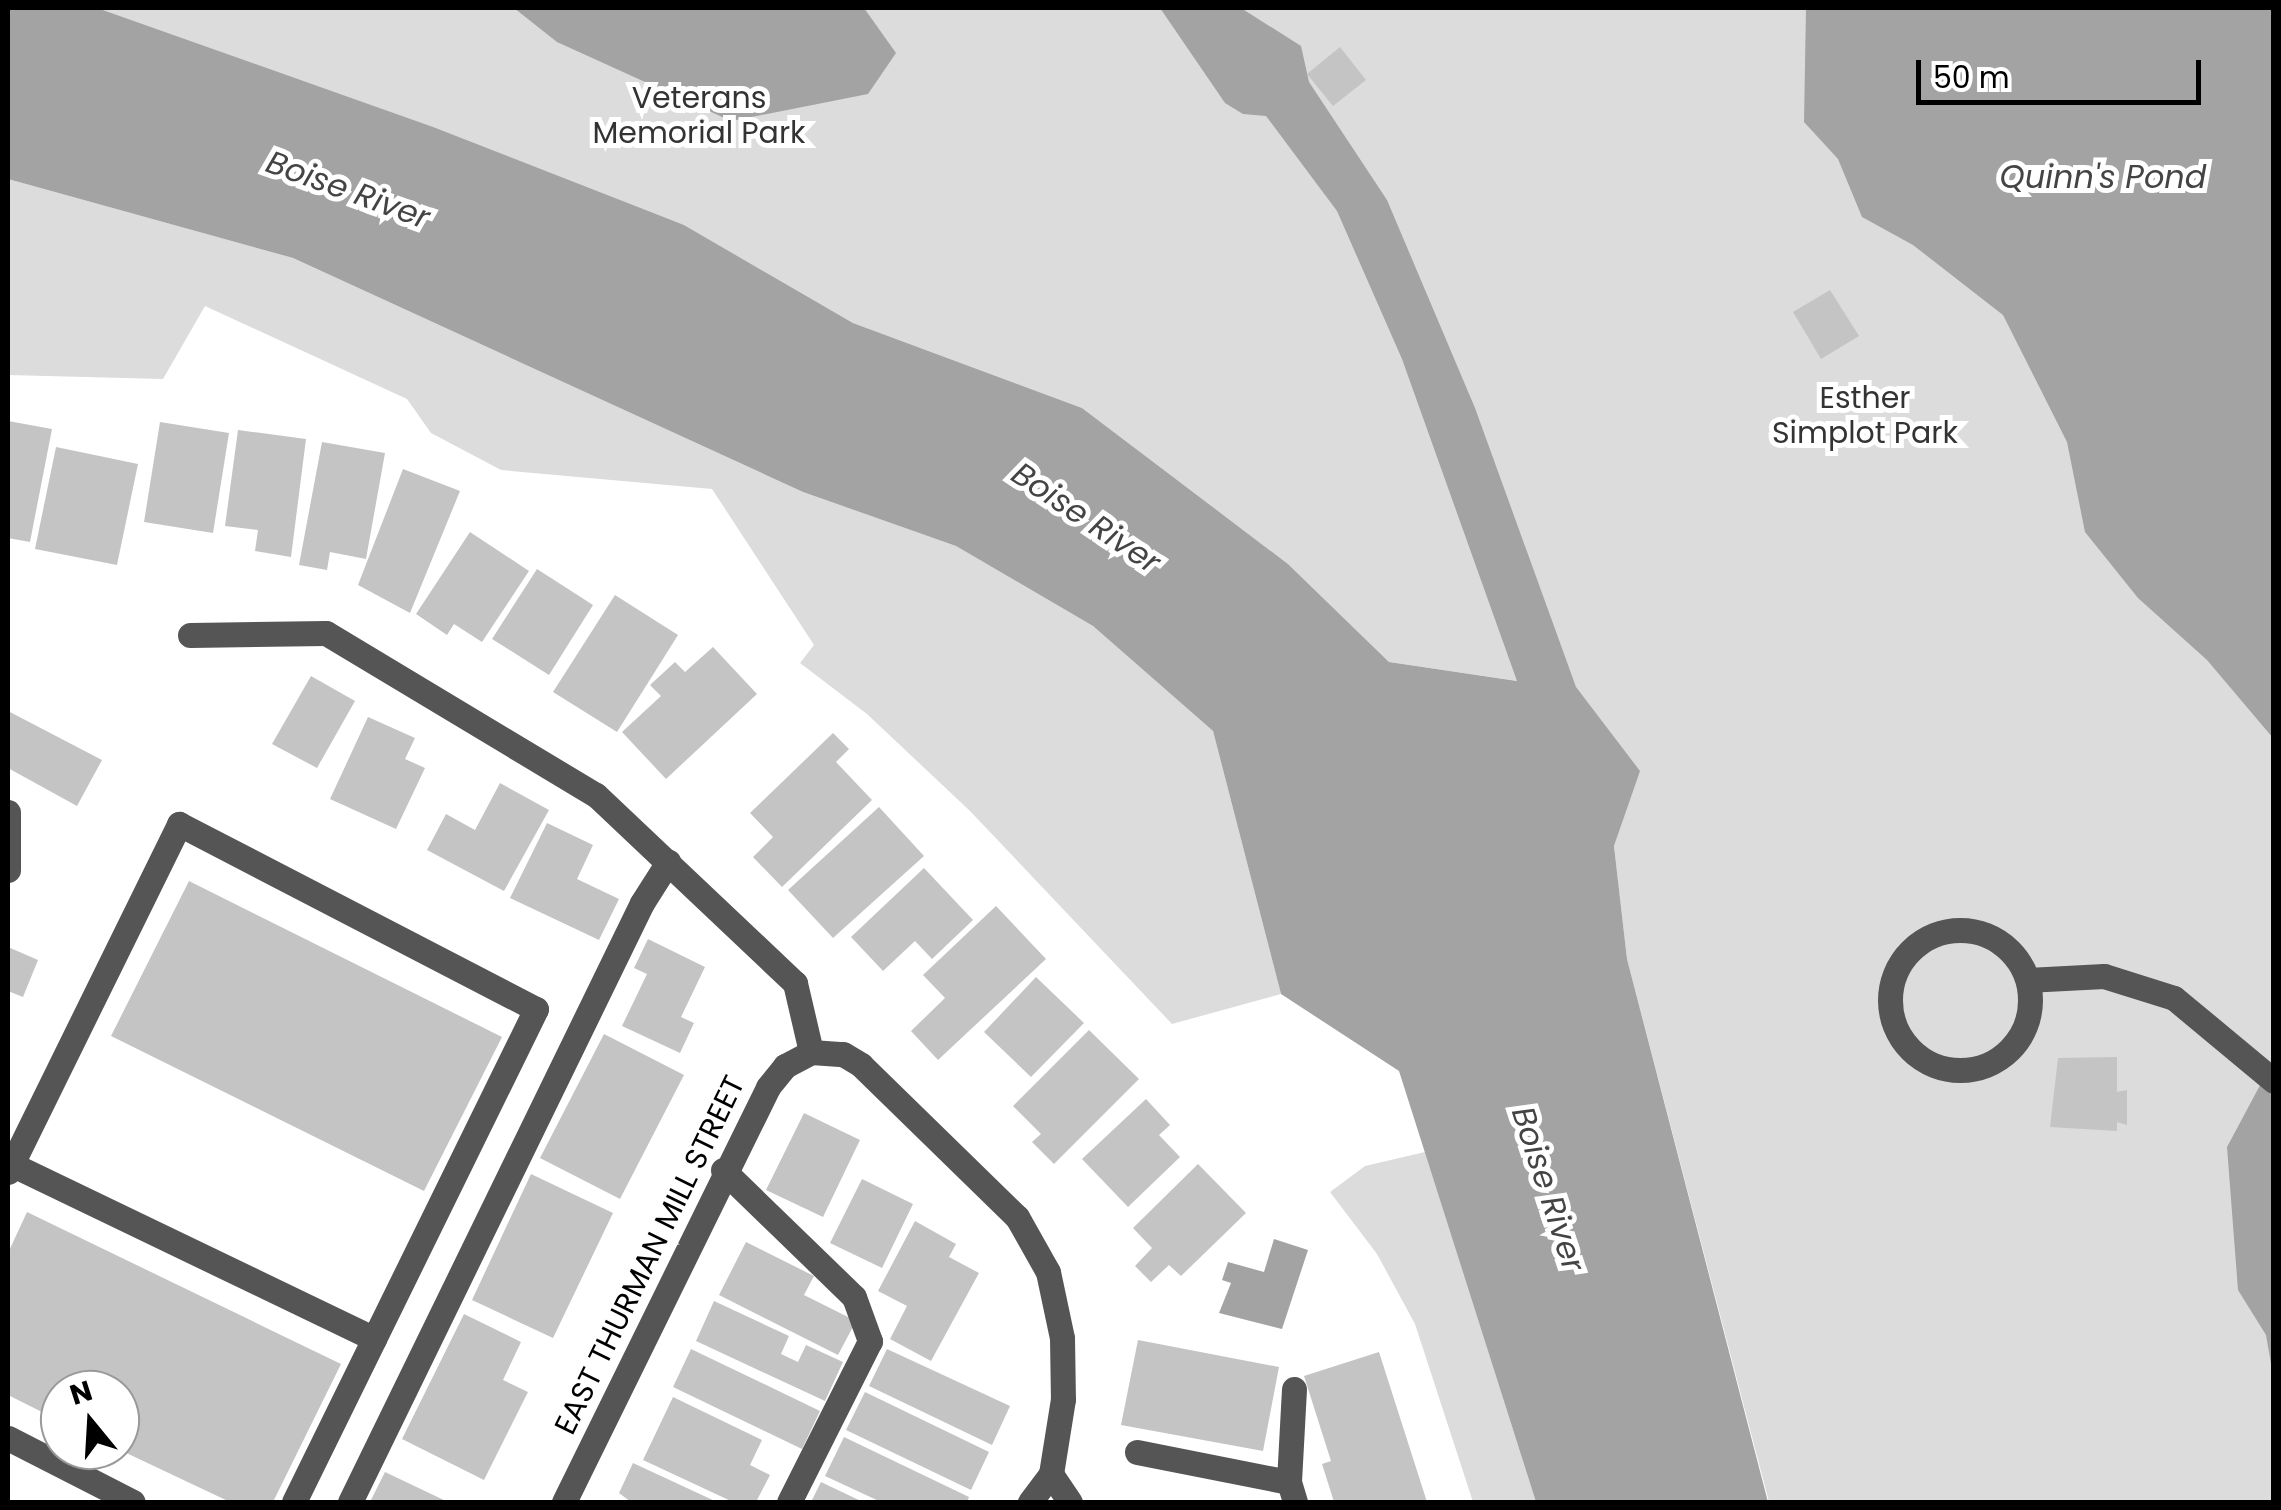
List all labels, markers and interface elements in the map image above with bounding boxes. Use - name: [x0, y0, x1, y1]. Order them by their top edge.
- scale bar: [1921, 40, 2206, 102]
- text: 50 m: [1933, 56, 2010, 99]
- park label: Veterans Memorial Park: [592, 80, 806, 150]
- water label: Boise River: [261, 143, 435, 237]
- water label: Quinn's Pond: [2000, 158, 2206, 196]
- park label: Esther Simplot Park: [1772, 380, 1958, 450]
- water label: Boise River: [1004, 454, 1168, 582]
- street label: EAST THURMAN MILL STREET: [547, 1070, 753, 1440]
- water label: Boise River: [1503, 1102, 1593, 1276]
- north arrow: [40, 1370, 140, 1470]
- text: N: [65, 1371, 97, 1415]

